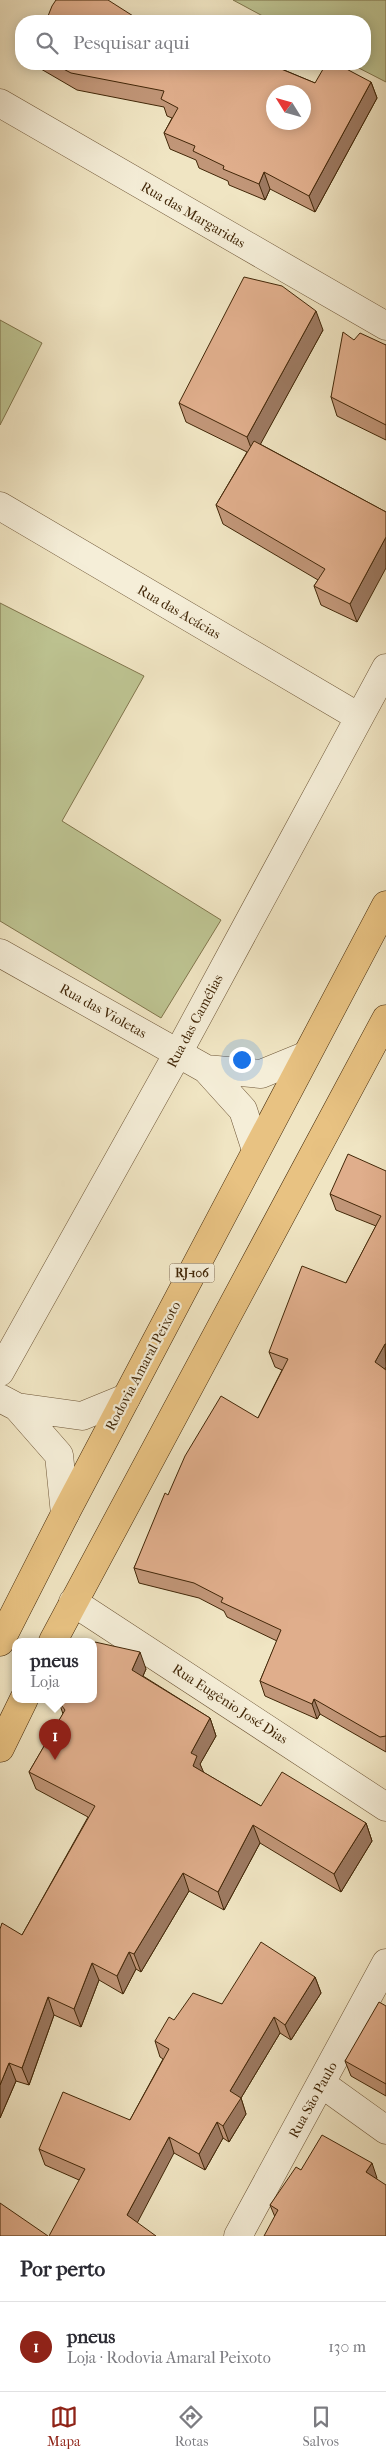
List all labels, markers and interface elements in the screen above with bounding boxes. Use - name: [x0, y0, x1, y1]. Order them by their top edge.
- search box: [15, 15, 371, 70]
- icon: search: [33, 29, 61, 57]
- text: Pesquisar aqui: [73, 32, 190, 54]
- north arrow: [266, 85, 311, 130]
- street label: Rua das Margaridas: [138, 178, 248, 252]
- street label: Rua das Acácias: [134, 581, 224, 643]
- street label: Rua das Camélias: [163, 971, 227, 1071]
- street label: Rua das Violetas: [56, 980, 150, 1042]
- your location: [229, 1047, 255, 1073]
- road number: RJ-106: [170, 1264, 214, 1282]
- street label: Rodovia Amaral Peixoto: [102, 1298, 184, 1434]
- popup: [12, 1638, 97, 1703]
- text: pneus: [30, 1650, 79, 1672]
- street label: Rua Eugênio José Dias: [169, 1660, 291, 1748]
- text: Loja: [30, 1672, 60, 1691]
- pin: 1: [39, 1719, 71, 1760]
- street label: Rua São Paulo: [285, 2059, 341, 2141]
- text: Por perto: [20, 2257, 105, 2281]
- text: pneus: [67, 2326, 115, 2348]
- text: 1: [33, 2337, 39, 2356]
- text: 130 m: [328, 2337, 366, 2356]
- text: Loja · Rodovia Amaral Peixoto: [67, 2348, 271, 2367]
- tab: Mapa: [47, 2403, 80, 2450]
- tab: Rotas: [175, 2403, 208, 2450]
- tab: Salvos: [303, 2403, 339, 2450]

